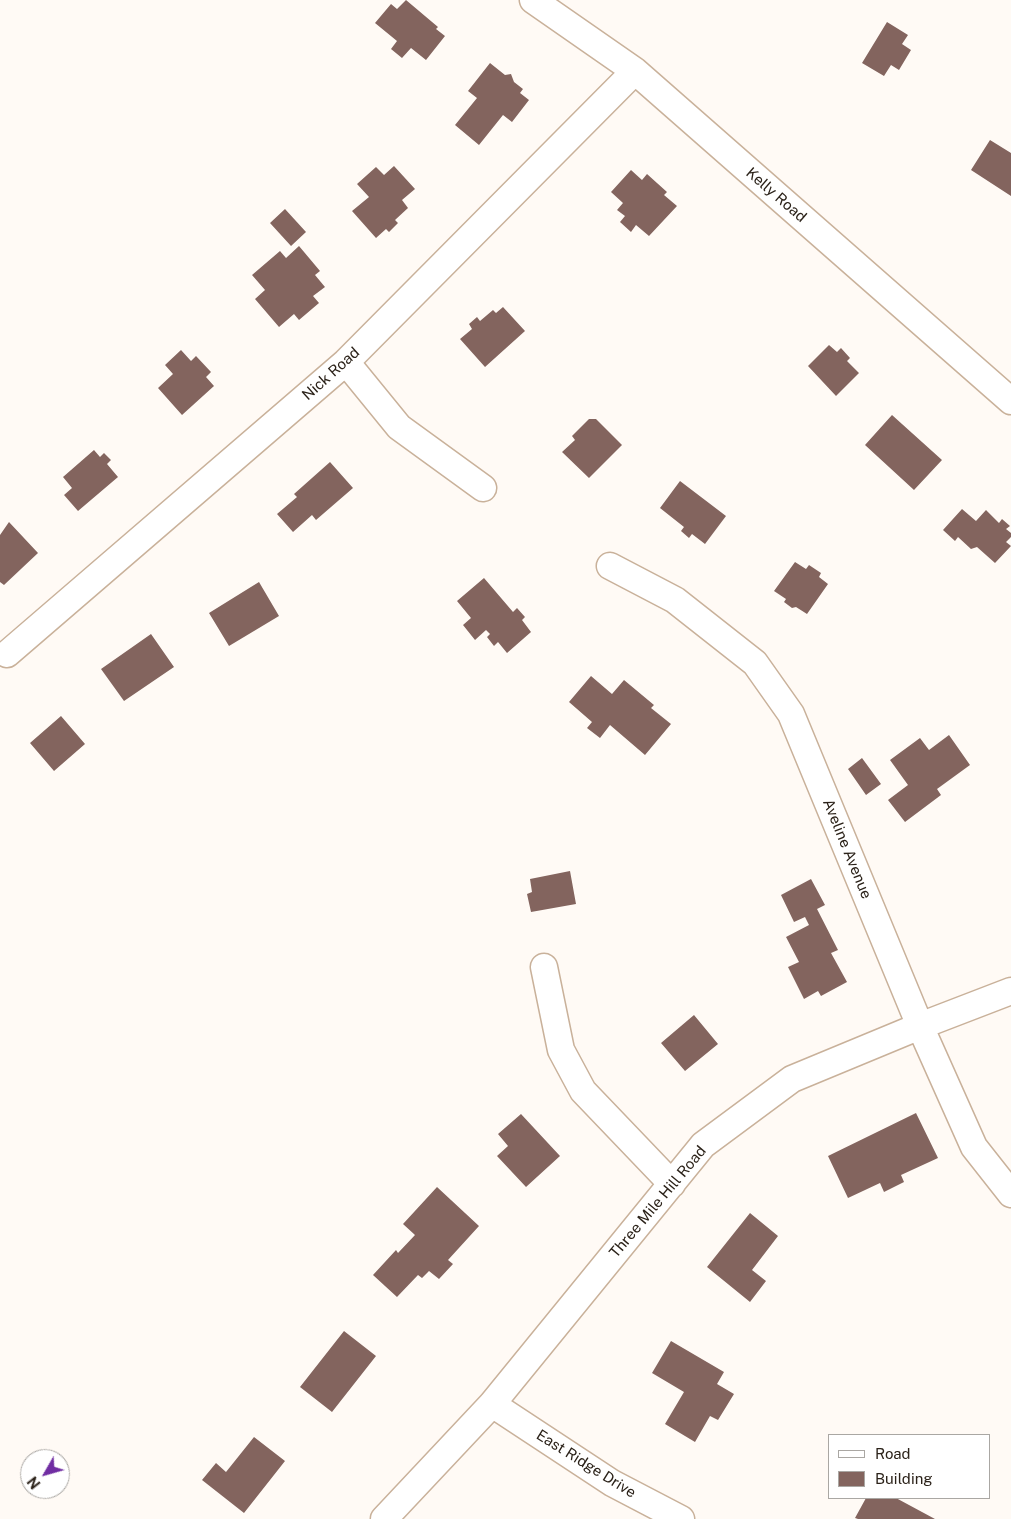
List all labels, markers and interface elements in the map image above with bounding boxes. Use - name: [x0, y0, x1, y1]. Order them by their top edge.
- street label: Kelly Road: [742, 164, 810, 226]
- street label: Nick Road: [299, 344, 363, 404]
- street label: Aveline Avenue: [819, 796, 875, 902]
- street label: Three Mile Hill Road: [606, 1142, 710, 1262]
- street label: East Ridge Drive: [533, 1426, 639, 1502]
- legend: [828, 1434, 991, 1499]
- text: Road: [875, 1445, 911, 1462]
- north arrow: [20, 1449, 70, 1499]
- text: Building: [875, 1470, 933, 1487]
- text: N: [24, 1473, 44, 1492]

